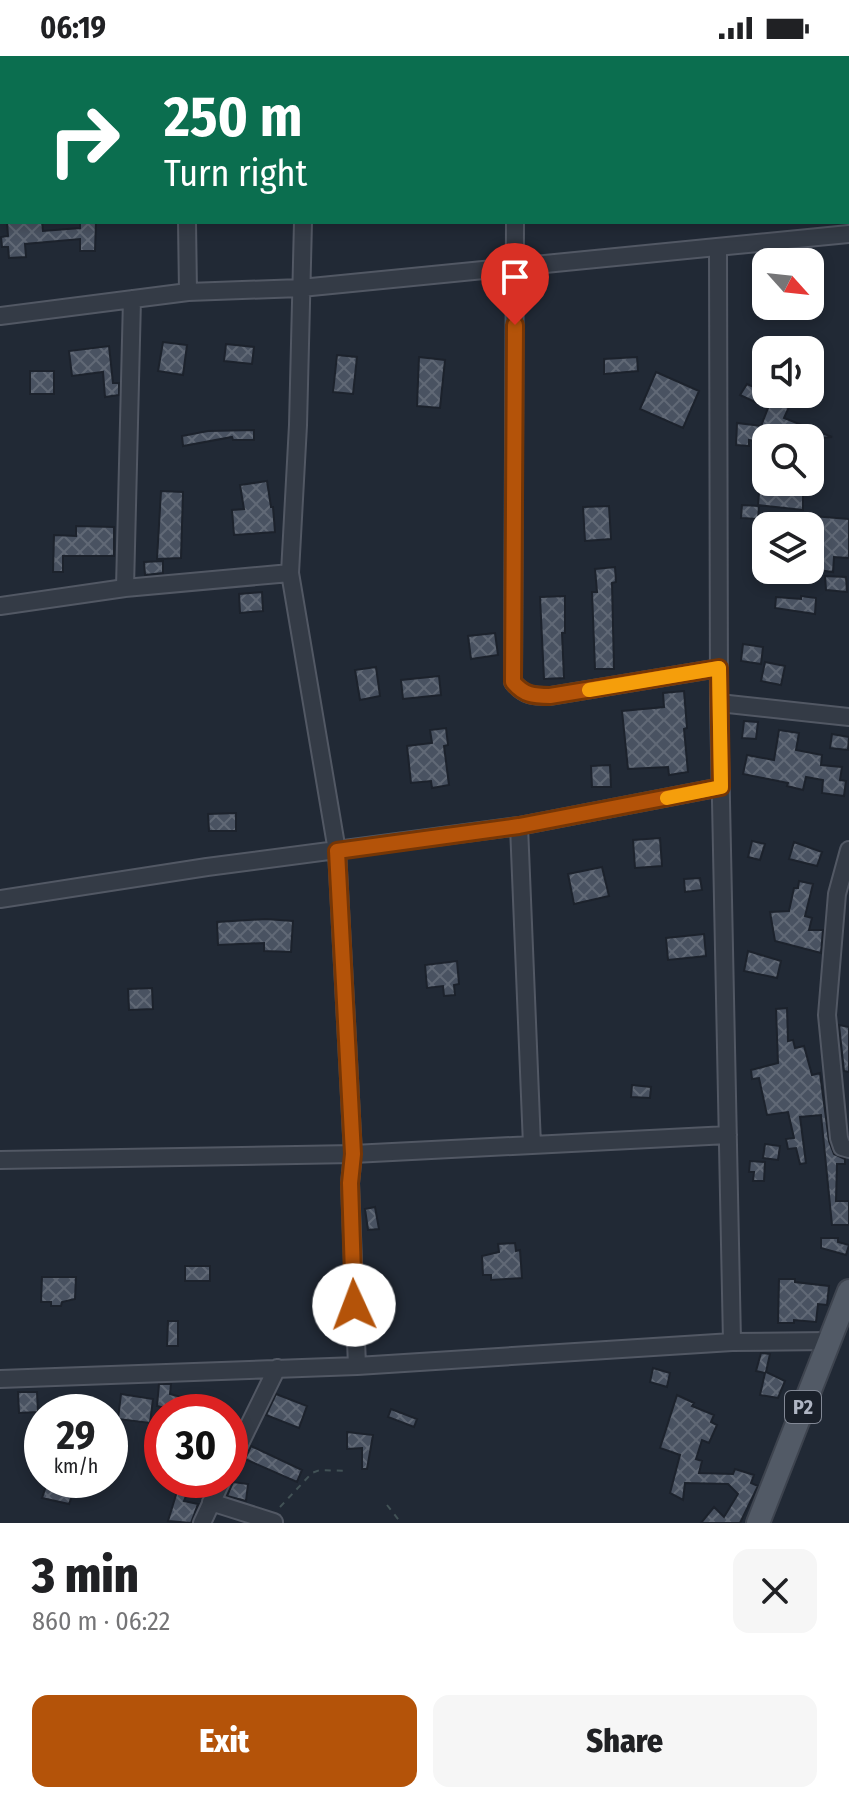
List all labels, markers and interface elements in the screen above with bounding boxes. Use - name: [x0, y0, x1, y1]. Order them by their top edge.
- text: 06:19: [40, 10, 106, 46]
- text: 250 m: [164, 84, 302, 151]
- icon: right: [32, 88, 136, 192]
- text: Turn right: [164, 152, 307, 196]
- pin: [481, 243, 549, 325]
- north arrow: [752, 248, 824, 320]
- map controls: [752, 248, 824, 584]
- icon: arrive: [493, 255, 537, 299]
- button: sound: [752, 336, 824, 408]
- button: search: [752, 424, 824, 496]
- button: layers: [752, 512, 824, 584]
- position arrow: [312, 1263, 396, 1347]
- road number: P2: [785, 1391, 821, 1423]
- speed limit sign: 30: [144, 1394, 248, 1498]
- text: 29: [56, 1412, 95, 1460]
- text: km/h: [54, 1454, 98, 1478]
- text: 3 min: [32, 1547, 139, 1605]
- button: close: [733, 1549, 817, 1633]
- text: 860 m · 06:22: [32, 1606, 170, 1637]
- button: Exit: [32, 1695, 417, 1787]
- button: Share: [433, 1695, 817, 1787]

